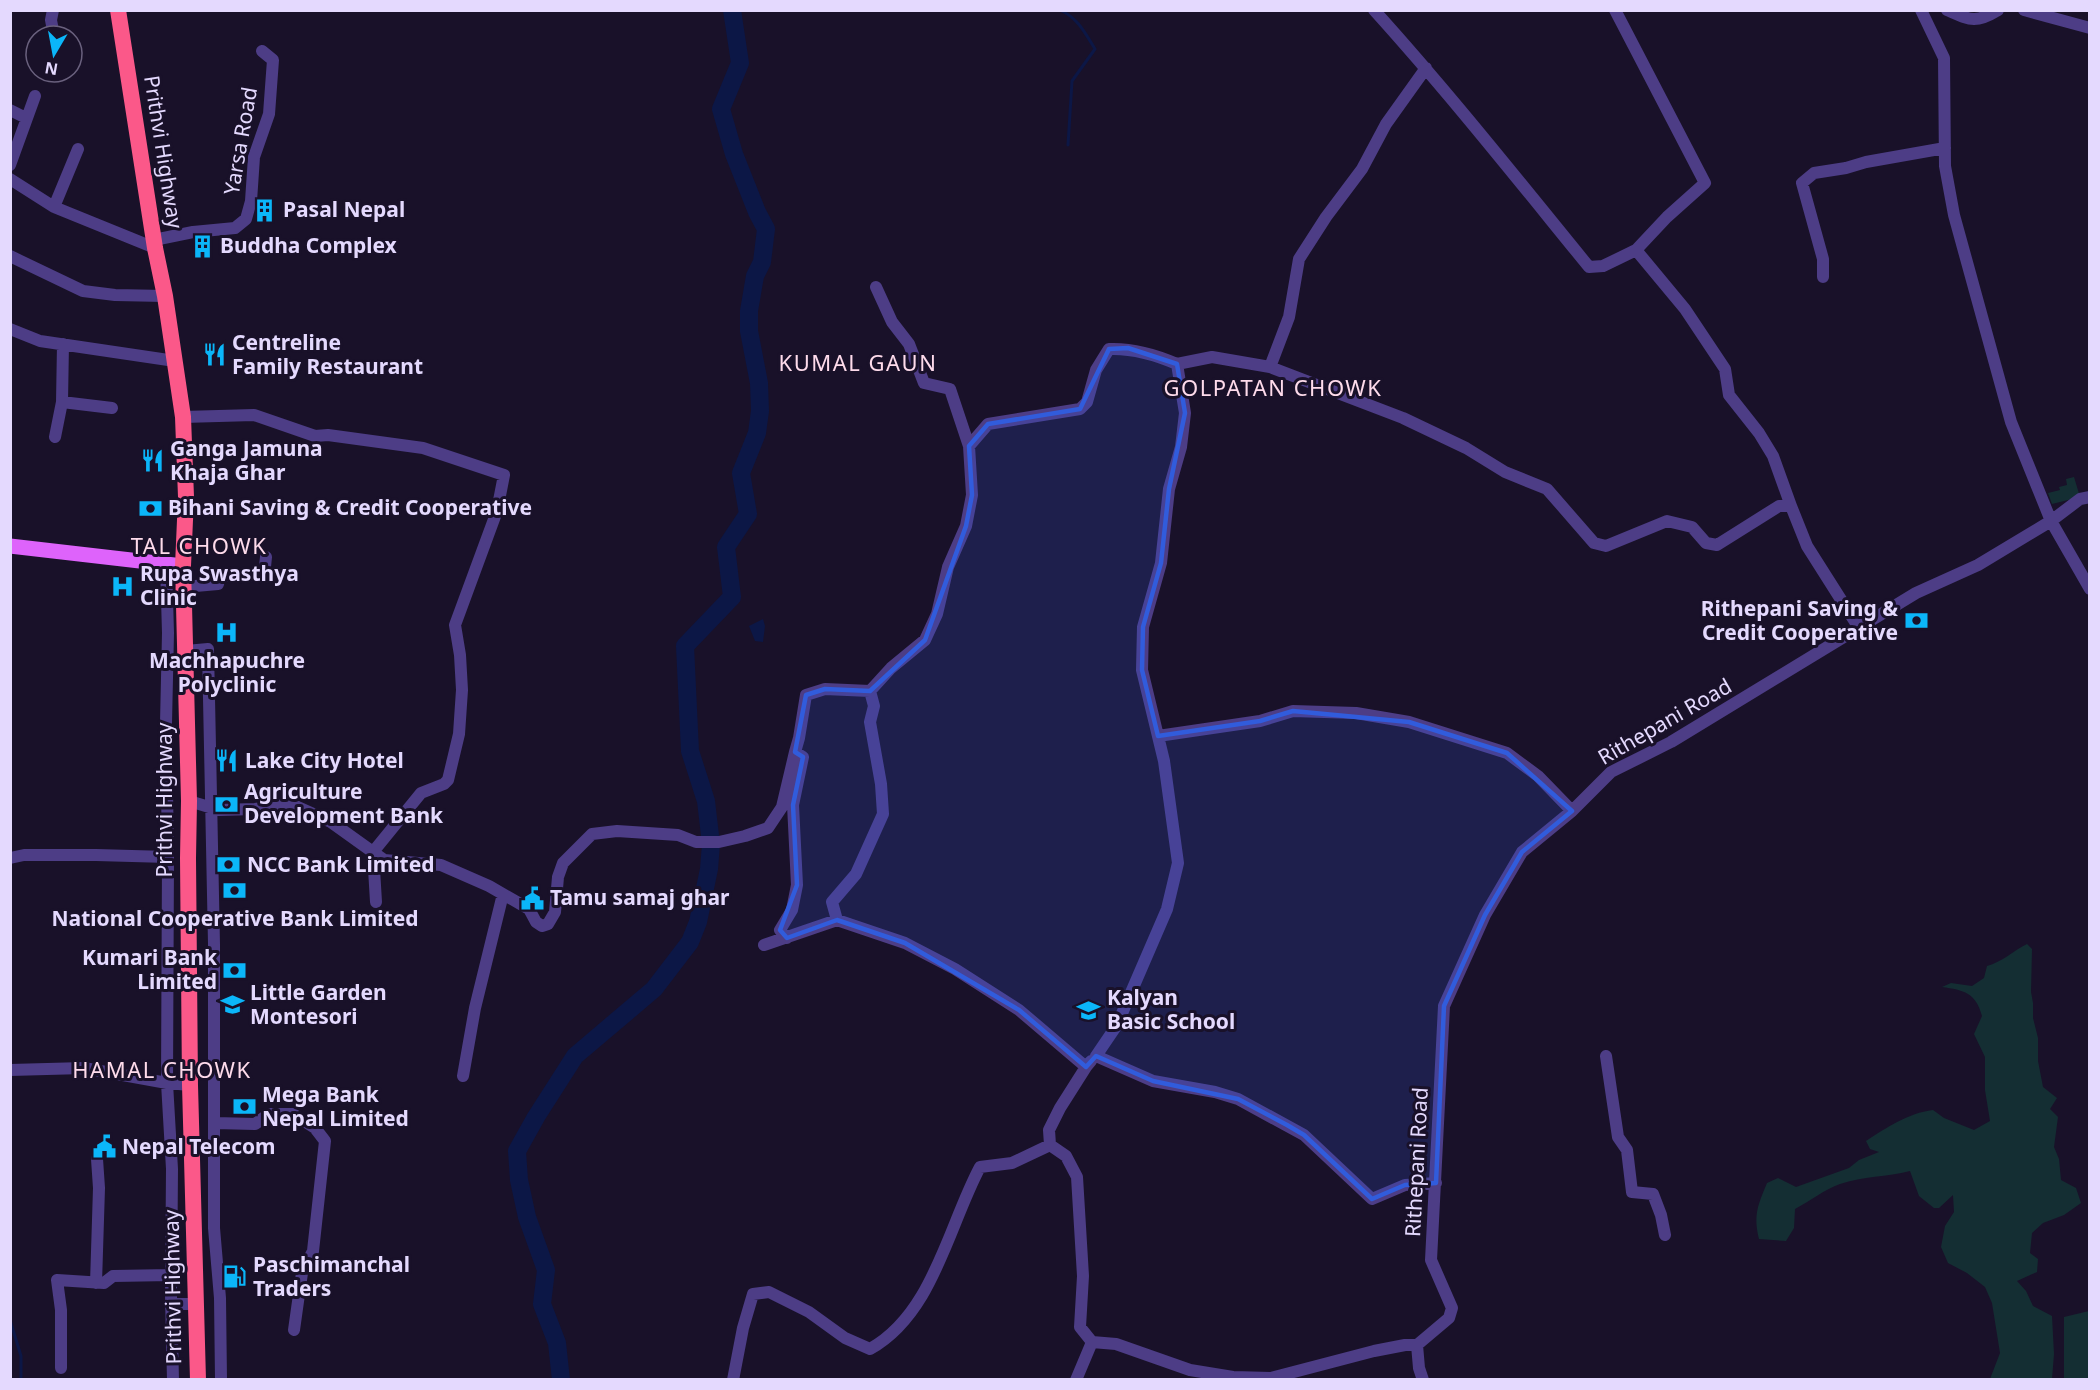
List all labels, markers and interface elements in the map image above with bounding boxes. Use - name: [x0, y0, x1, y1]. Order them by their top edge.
- north arrow: [24, 24, 84, 84]
- text: N: [43, 57, 60, 81]
- street label: Prithvi Highway: [138, 73, 190, 231]
- street label: Yarsa Road: [217, 85, 263, 197]
- place label: Pasal Nepal: [283, 195, 405, 223]
- building icon: Pasal Nepal: [252, 197, 278, 223]
- place label: Buddha Complex: [220, 231, 398, 259]
- building icon: Buddha Complex: [189, 233, 215, 259]
- place label: Centreline Family Restaurant: [232, 328, 423, 380]
- restaurant icon: Centreline Family Restaurant: [201, 342, 227, 368]
- district label: KUMAL GAUN: [779, 347, 937, 377]
- district label: GOLPATAN CHOWK: [1164, 372, 1382, 402]
- place label: Ganga Jamuna Khaja Ghar: [170, 434, 323, 486]
- restaurant icon: Ganga Jamuna Khaja Ghar: [139, 448, 165, 474]
- place label: Bihani Saving & Credit Cooperative: [168, 493, 532, 521]
- bank icon: Bihani Saving & Credit Cooperative: [137, 495, 163, 521]
- district label: TAL CHOWK: [131, 530, 267, 560]
- place label: Rupa Swasthya Clinic: [140, 559, 299, 611]
- hospital icon: Rupa Swasthya Clinic: [109, 573, 135, 599]
- place label: Rithepani Saving & Credit Cooperative: [1701, 594, 1898, 646]
- bank icon: Rithepani Saving & Credit Cooperative: [1903, 608, 1929, 634]
- hospital icon: Machhapuchre Polyclinic: [214, 620, 240, 646]
- place label: Machhapuchre Polyclinic: [149, 646, 305, 698]
- street label: Rithepani Road: [1593, 672, 1736, 771]
- street label: Prithvi Highway: [150, 722, 178, 877]
- place label: Lake City Hotel: [245, 746, 404, 774]
- restaurant icon: Lake City Hotel: [214, 748, 240, 774]
- place label: Agriculture Development Bank: [244, 777, 444, 829]
- bank icon: Agriculture Development Bank: [213, 791, 239, 817]
- place label: NCC Bank Limited: [247, 850, 434, 878]
- bank icon: NCC Bank Limited: [216, 852, 242, 878]
- bank icon: National Cooperative Bank Limited: [222, 878, 248, 904]
- place label: Tamu samaj ghar: [550, 883, 730, 911]
- public building icon: Tamu samaj ghar: [519, 885, 545, 911]
- place label: National Cooperative Bank Limited: [52, 904, 418, 932]
- place label: Kumari Bank Limited: [82, 943, 218, 995]
- bank icon: Kumari Bank Limited: [222, 957, 248, 983]
- place label: Little Garden Montesori: [250, 978, 387, 1030]
- place label: Kalyan Basic School: [1107, 983, 1235, 1035]
- school or university icon: Little Garden Montesori: [219, 992, 245, 1018]
- school or university icon: Kalyan Basic School: [1076, 997, 1102, 1023]
- district label: HAMAL CHOWK: [72, 1054, 252, 1084]
- place label: Mega Bank Nepal Limited: [262, 1080, 409, 1132]
- street label: Rithepani Road: [1398, 1086, 1434, 1238]
- bank icon: Mega Bank Nepal Limited: [231, 1094, 257, 1120]
- place label: Nepal Telecom: [122, 1132, 276, 1160]
- public building icon: Nepal Telecom: [91, 1134, 117, 1160]
- street label: Prithvi Highway: [157, 1209, 187, 1365]
- place label: Paschimanchal Traders: [253, 1250, 410, 1302]
- fuel station icon: Paschimanchal Traders: [222, 1264, 248, 1290]

